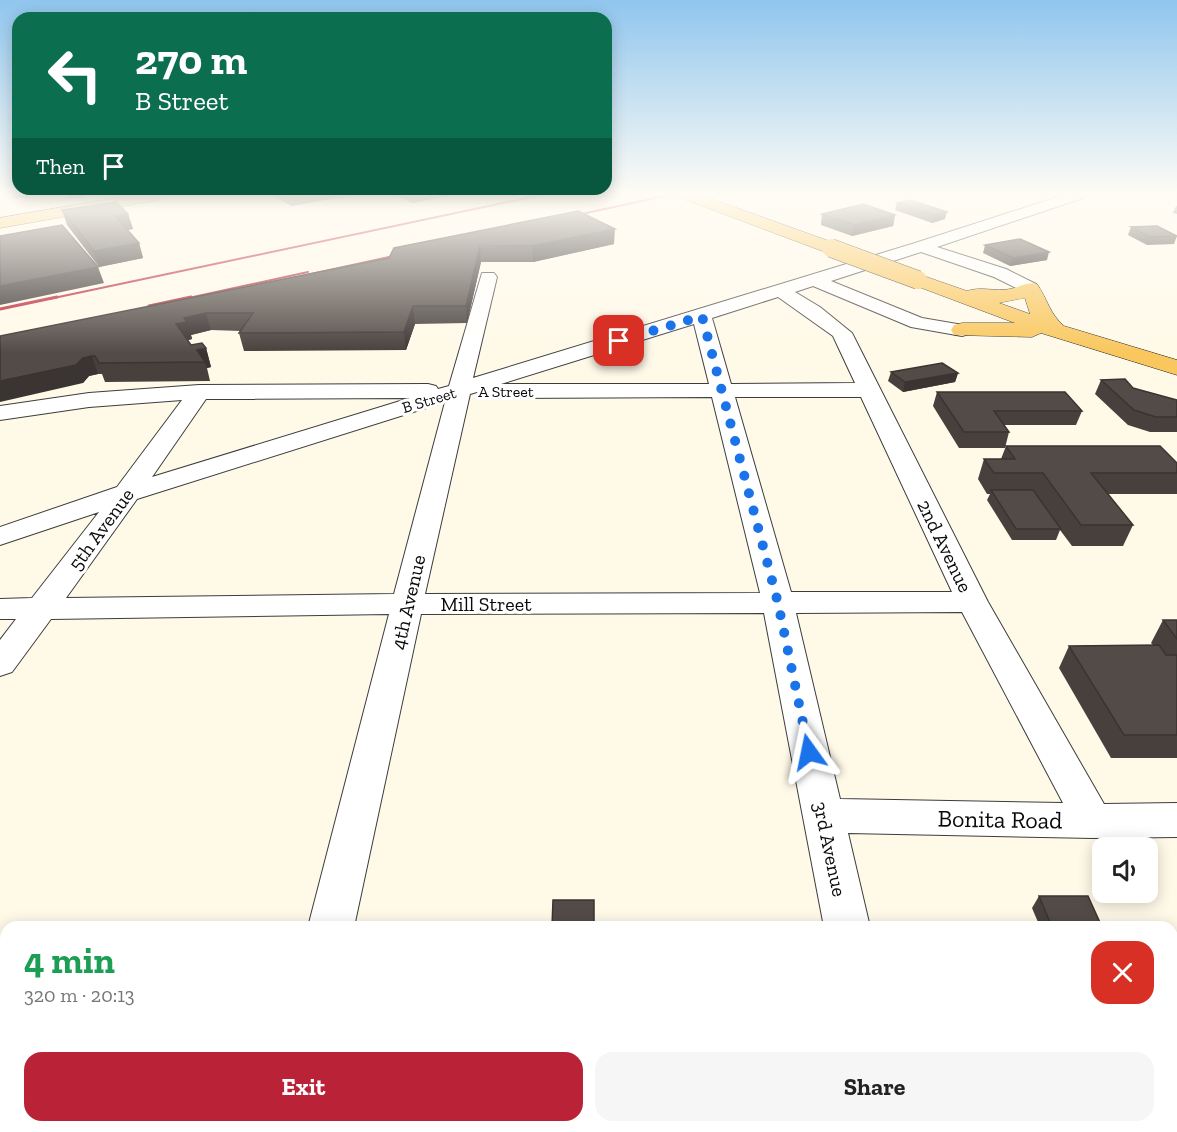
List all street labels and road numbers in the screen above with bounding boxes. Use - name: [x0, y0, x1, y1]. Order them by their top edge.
- street label: A Street: [478, 382, 534, 401]
- street label: B Street: [400, 383, 458, 417]
- street label: 5th Avenue: [63, 483, 139, 575]
- street label: 2nd Avenue: [912, 496, 978, 596]
- street label: 4th Avenue: [385, 552, 431, 652]
- street label: Mill Street: [440, 592, 532, 616]
- street label: 3rd Avenue: [808, 799, 852, 899]
- street label: Bonita Road: [937, 803, 1063, 835]

